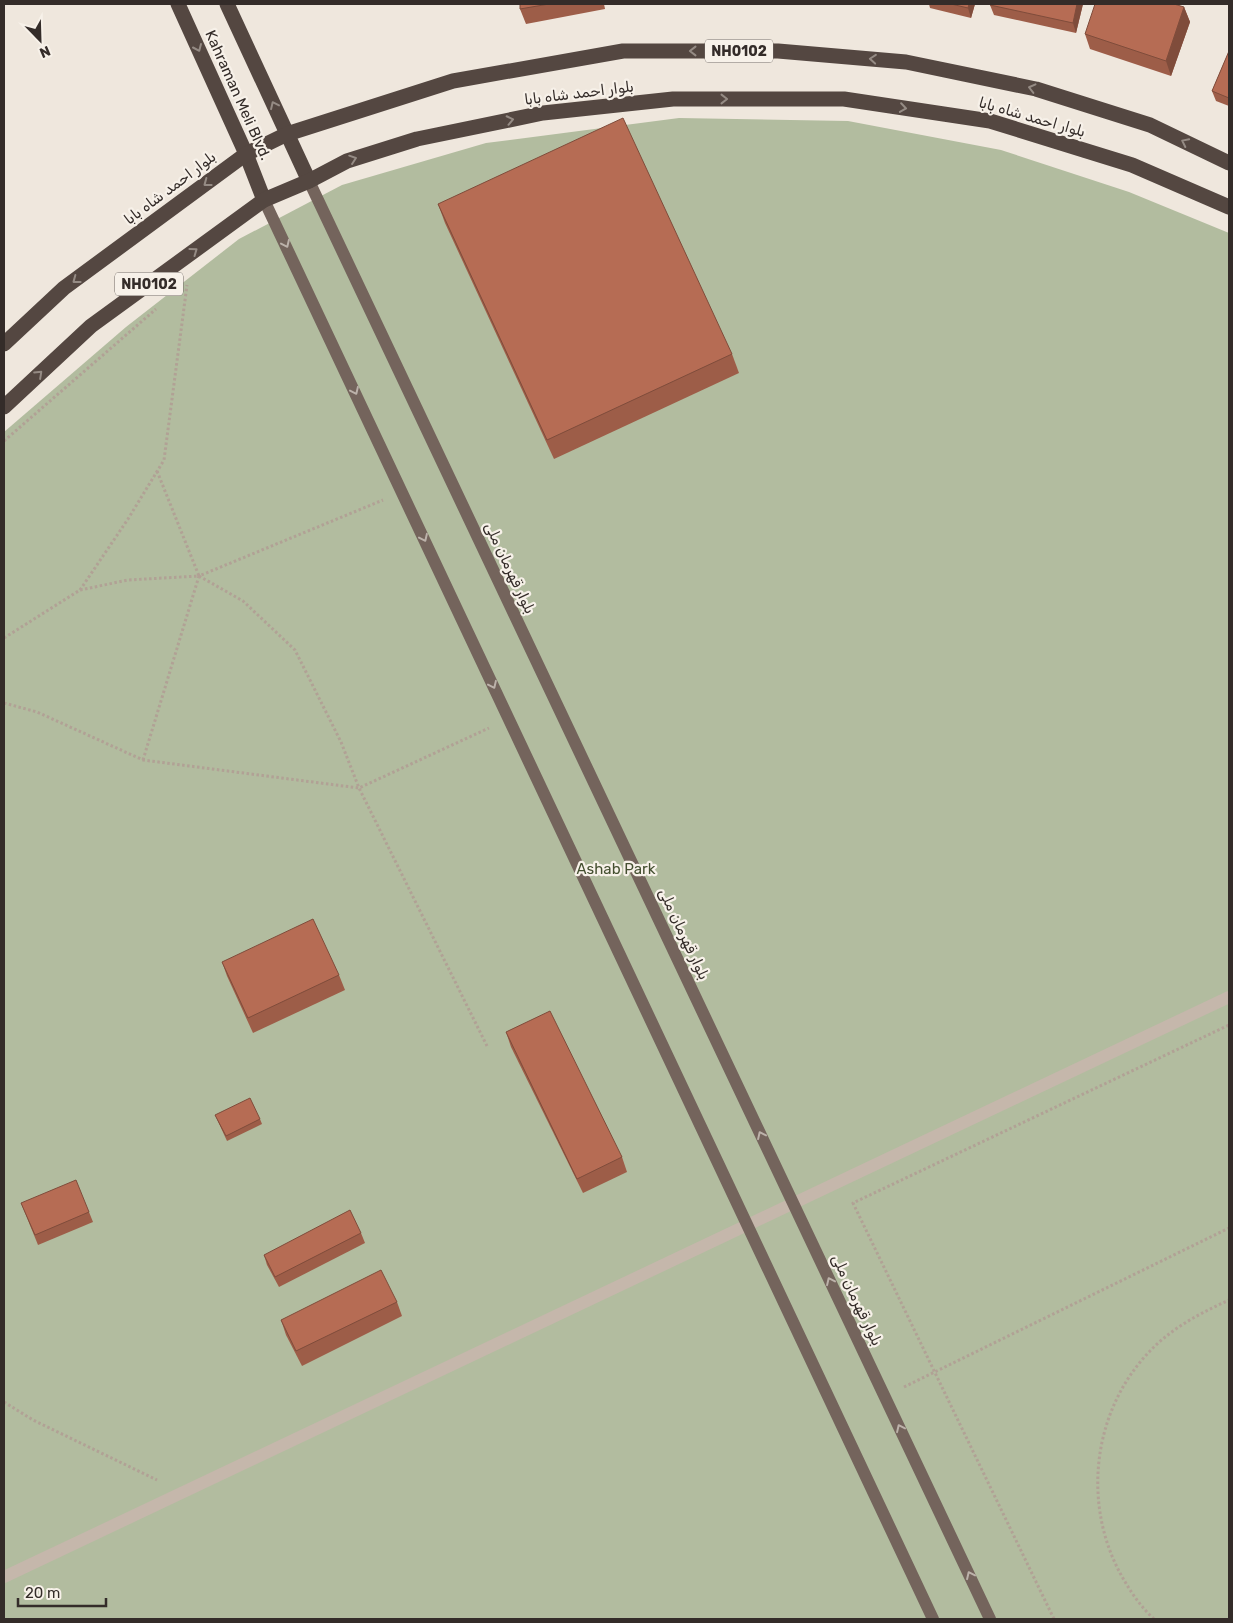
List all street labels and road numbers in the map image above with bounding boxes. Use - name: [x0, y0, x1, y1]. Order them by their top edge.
- street label: Kahraman Meli Blvd.: [201, 27, 275, 163]
- road number: NH0102: [705, 40, 773, 62]
- street label: بلوار احمد شاه بابا: [523, 77, 635, 109]
- street label: بلوار احمد شاه بابا: [977, 93, 1087, 141]
- street label: بلوار احمد شاه بابا: [121, 148, 219, 228]
- road number: NH0102: [115, 272, 183, 296]
- street label: بلوار قهرمان ملی: [481, 519, 539, 617]
- street label: بلوار قهرمان ملی: [655, 885, 713, 983]
- street label: بلوار قهرمان ملی: [828, 1251, 886, 1349]

